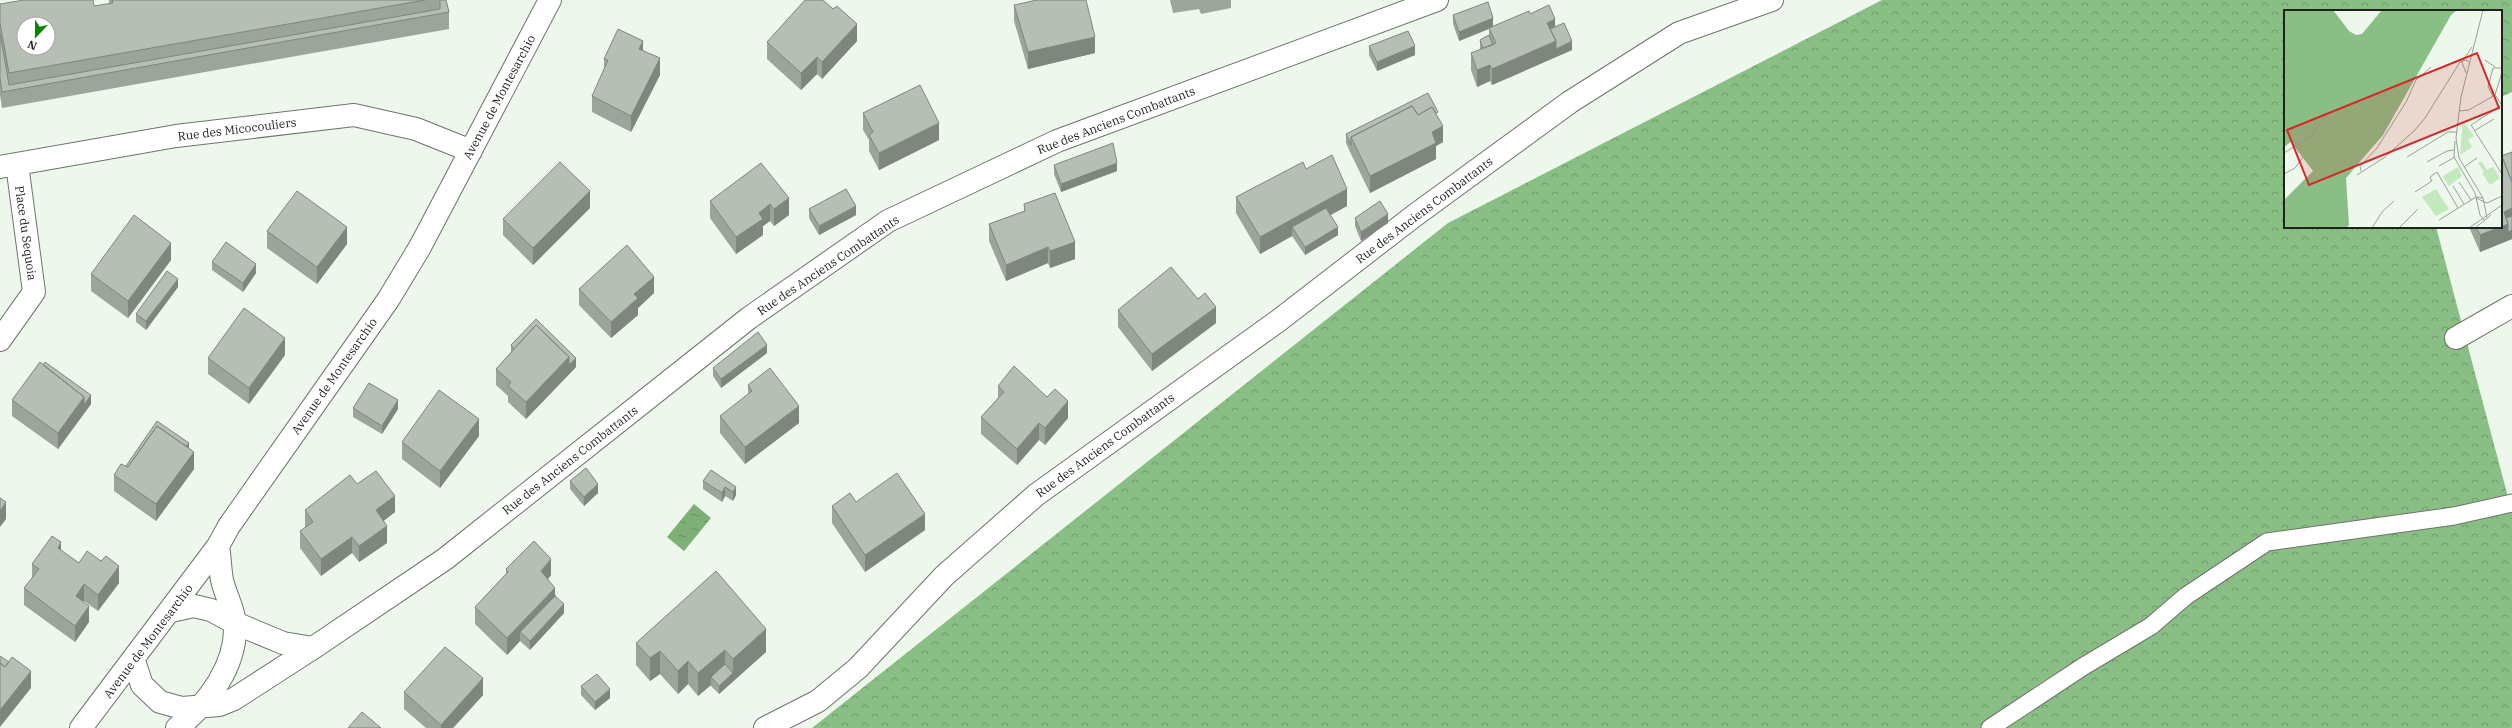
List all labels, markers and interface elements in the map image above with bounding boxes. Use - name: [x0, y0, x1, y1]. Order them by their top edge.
- inset map: [2284, 10, 2502, 228]
- north arrow: [16, 16, 56, 56]
- street label: Avenue de Montesarchio: [460, 32, 538, 162]
- text: N: [25, 37, 39, 53]
- street label: Rue des Anciens Combattants: [1035, 83, 1197, 157]
- street label: Rue des Micocouliers: [177, 114, 297, 144]
- street label: Rue des Anciens Combattants: [1352, 153, 1496, 267]
- street label: Place du Sequoia: [12, 185, 40, 282]
- street label: Rue des Anciens Combattants: [754, 212, 902, 318]
- street label: Avenue de Montesarchio: [288, 315, 380, 437]
- street label: Rue des Anciens Combattants: [1033, 390, 1177, 500]
- street label: Rue des Anciens Combattants: [499, 402, 641, 518]
- street label: Avenue de Montesarchio: [100, 581, 196, 701]

